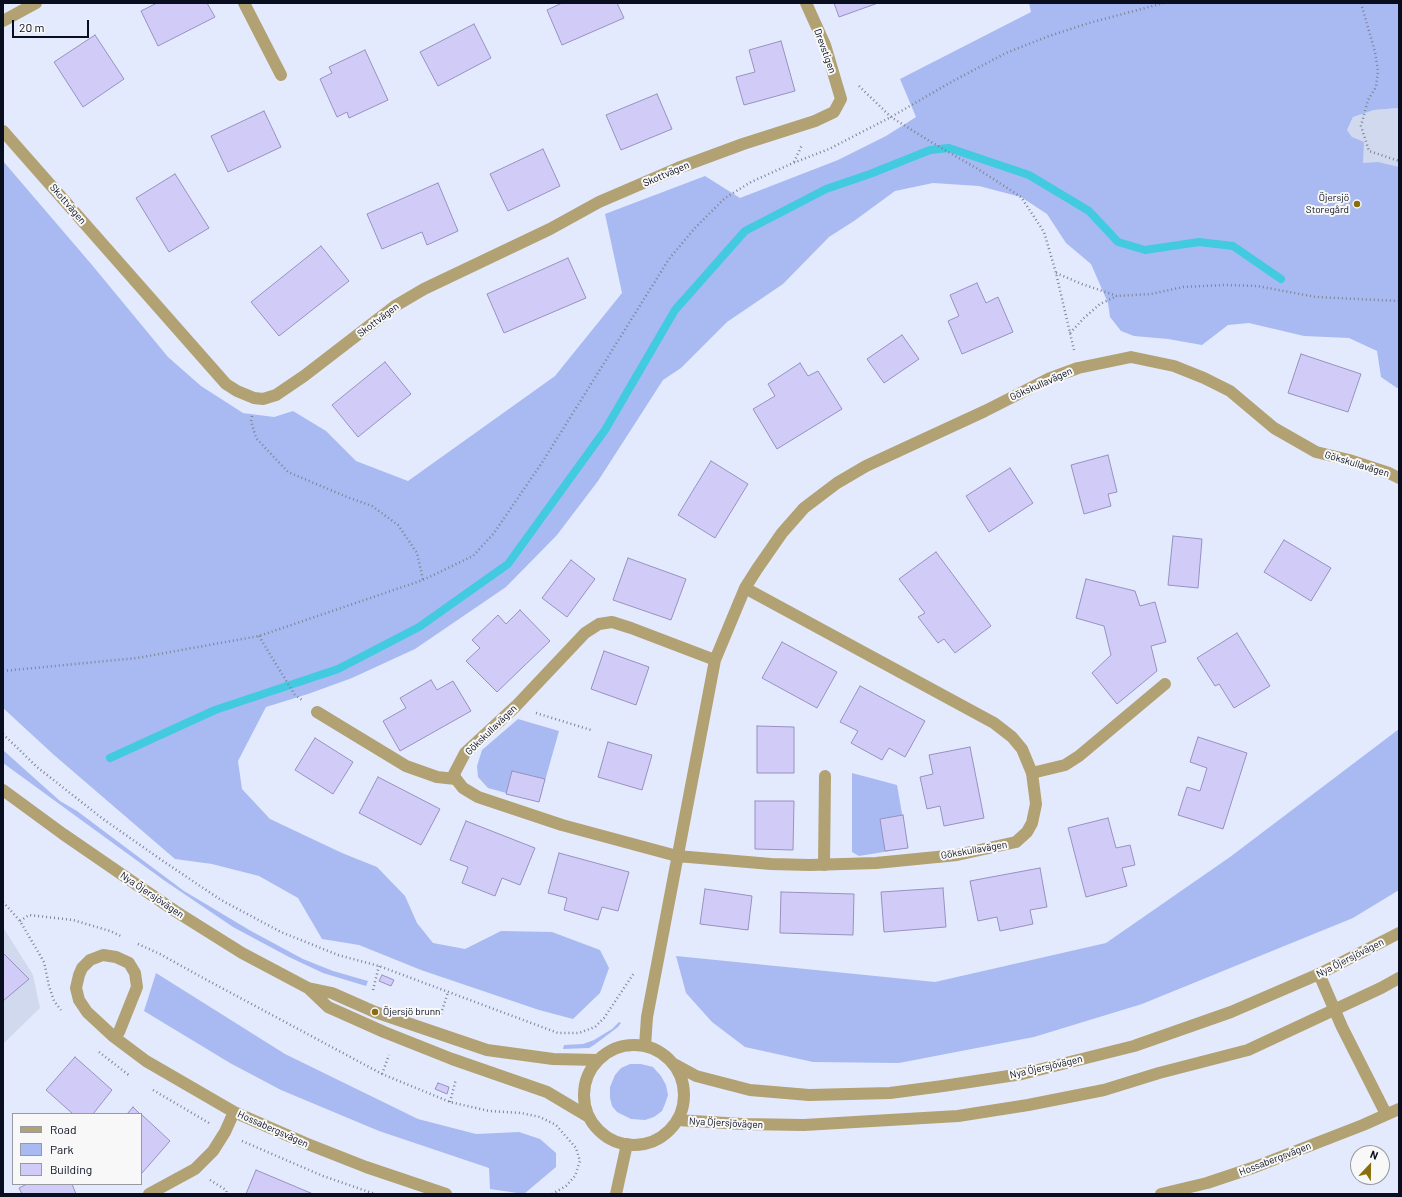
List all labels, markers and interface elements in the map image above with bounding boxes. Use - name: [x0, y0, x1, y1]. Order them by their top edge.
- scale bar: [14, 12, 91, 38]
- text: 20 m: [19, 20, 45, 34]
- street label: Drevstigen: [811, 27, 839, 75]
- street label: Skottvägen: [641, 159, 691, 189]
- street label: Skottvägen: [47, 182, 89, 226]
- place label: Öjersjö Storegård: [1306, 192, 1349, 216]
- marker: Öjersjö Storegård: [1352, 199, 1362, 209]
- street label: Skottvägen: [355, 300, 401, 340]
- street label: Gökskullavägen: [1008, 365, 1074, 403]
- street label: Gökskullavägen: [1323, 448, 1391, 480]
- street label: Gökskullavägen: [463, 702, 519, 758]
- street label: Gökskullavägen: [940, 838, 1008, 862]
- street label: Nya Öjersjövägen: [118, 869, 186, 921]
- street label: Nya Öjersjövägen: [1314, 936, 1386, 980]
- place label: Öjersjö brunn: [383, 1006, 440, 1018]
- marker: Öjersjö brunn: [370, 1007, 380, 1017]
- street label: Nya Öjersjövägen: [1008, 1053, 1084, 1081]
- street label: Hossabergsvägen: [236, 1108, 310, 1150]
- legend: [12, 1113, 142, 1185]
- street label: Nya Öjersjövägen: [689, 1115, 763, 1131]
- text: Road: [50, 1122, 77, 1136]
- street label: Hossabergsvägen: [1237, 1140, 1313, 1178]
- text: Park: [50, 1142, 74, 1156]
- north arrow: [1350, 1145, 1390, 1185]
- text: N: [1368, 1147, 1380, 1162]
- text: Building: [50, 1162, 92, 1176]

